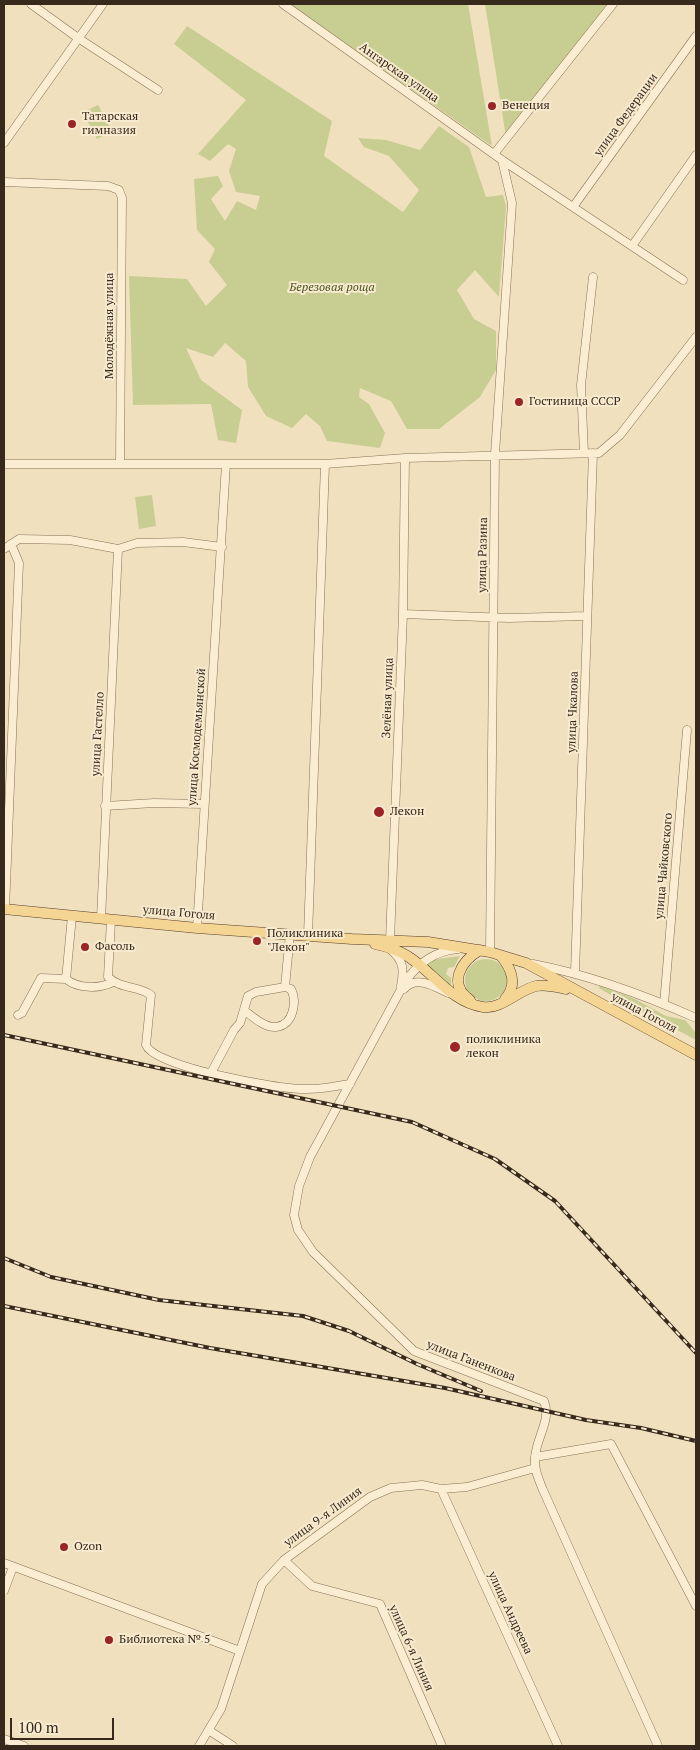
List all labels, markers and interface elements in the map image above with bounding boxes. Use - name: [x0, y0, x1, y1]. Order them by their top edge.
- street label: Ангарская улица: [356, 40, 442, 106]
- street label: улица Федерации: [591, 71, 661, 159]
- place label: Венеция: [502, 99, 550, 113]
- marker: Венеция: [486, 100, 498, 112]
- place label: Татарская гимназия: [82, 110, 138, 138]
- marker: Татарская гимназия: [66, 118, 78, 130]
- street label: Молодёжная улица: [103, 273, 117, 379]
- park label: Березовая роща: [289, 281, 375, 295]
- place label: Гостиница СССР: [529, 395, 621, 409]
- marker: Гостиница СССР: [513, 396, 525, 408]
- street label: улица Разина: [475, 517, 491, 593]
- street label: Зелёная улица: [379, 657, 397, 739]
- street label: улица Космодемьянской: [185, 668, 209, 806]
- street label: улица Чкалова: [564, 671, 582, 753]
- street label: улица Гастелло: [89, 691, 107, 777]
- marker: Лекон: [372, 805, 386, 819]
- place label: Лекон: [390, 805, 424, 819]
- street label: улица Чайковского: [652, 812, 676, 920]
- street label: улица Гоголя: [142, 903, 216, 923]
- place label: Поликлиника "Лекон": [267, 927, 343, 955]
- marker: Поликлиника "Лекон": [251, 935, 263, 947]
- place label: Фасоль: [95, 940, 135, 954]
- marker: Фасоль: [79, 941, 91, 953]
- street label: улица Гоголя: [609, 990, 679, 1036]
- place label: поликлиника лекон: [466, 1033, 541, 1061]
- marker: поликлиника лекон: [448, 1040, 462, 1054]
- street label: улица Ганенкова: [425, 1337, 517, 1385]
- street label: улица 9-я Линия: [281, 1484, 365, 1550]
- place label: Ozon: [74, 1540, 102, 1554]
- marker: Ozon: [58, 1541, 70, 1553]
- street label: улица Андреева: [485, 1569, 535, 1657]
- street label: улица 6-я Линия: [386, 1603, 436, 1693]
- place label: Библиотека № 5: [119, 1633, 210, 1647]
- marker: Библиотека № 5: [103, 1634, 115, 1646]
- scale bar: [12, 1708, 116, 1740]
- text: 100 m: [18, 1717, 59, 1737]

